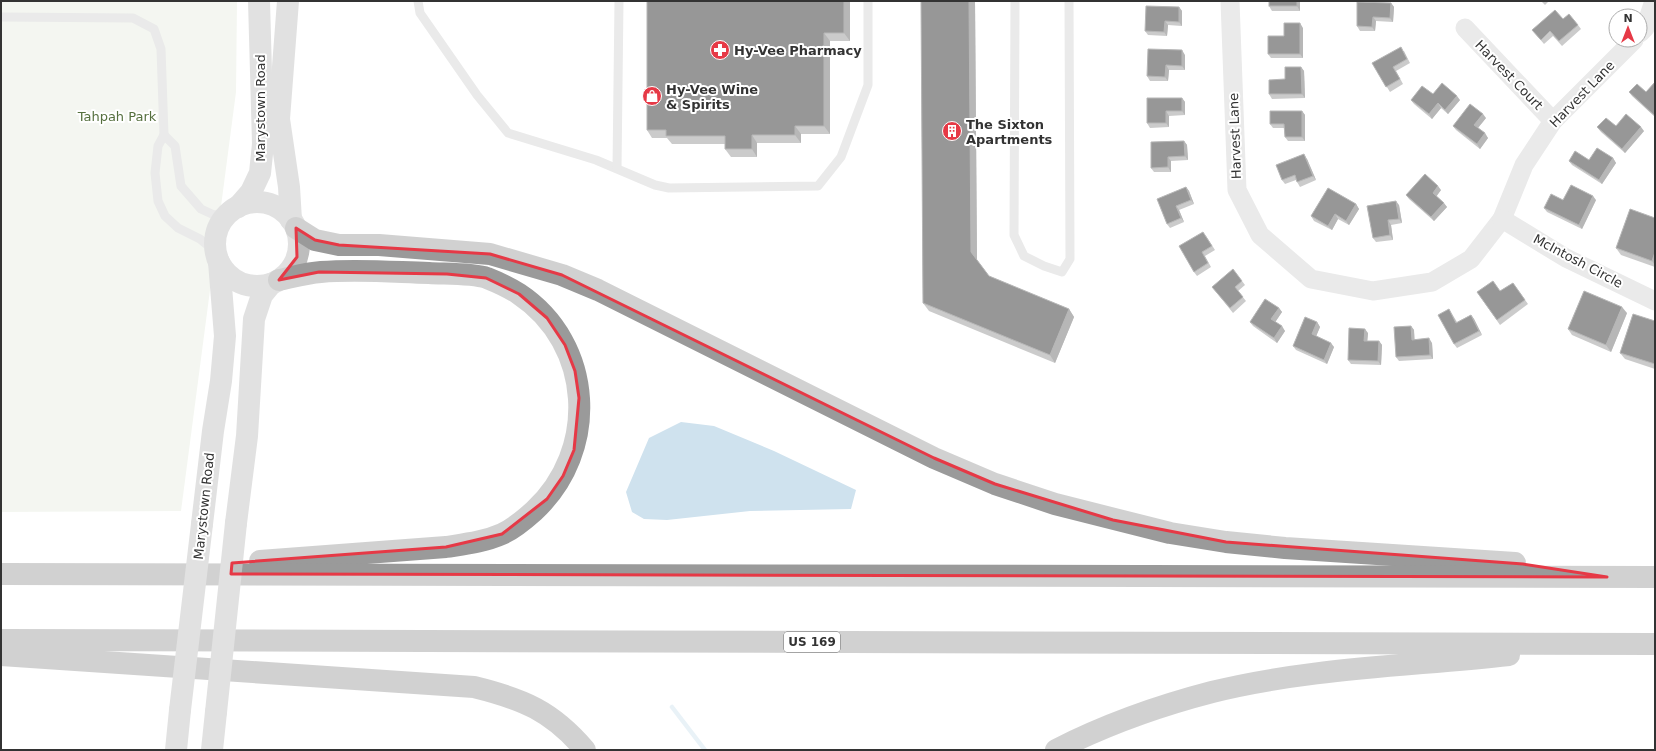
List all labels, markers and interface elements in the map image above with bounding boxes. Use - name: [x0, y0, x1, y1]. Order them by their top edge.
- north arrow: [1608, 8, 1648, 48]
- text: N: [1623, 12, 1633, 25]
- street label: Harvest Court: [1472, 37, 1546, 113]
- pharmacy icon: Hy-Vee Pharmacy: [709, 39, 731, 61]
- place label: Hy-Vee Pharmacy: [734, 43, 862, 58]
- street label: Marystown Road: [253, 54, 268, 162]
- street label: Harvest Lane: [1547, 58, 1617, 130]
- place label: Hy-Vee Wine & Spirits: [666, 82, 758, 112]
- shop icon: Hy-Vee Wine & Spirits: [641, 85, 663, 107]
- street label: Harvest Lane: [1226, 93, 1244, 179]
- park label: Tahpah Park: [77, 109, 157, 124]
- place label: The Sixton Apartments: [966, 117, 1053, 147]
- building icon: The Sixton Apartments: [941, 120, 963, 142]
- street label: McIntosh Circle: [1531, 231, 1625, 291]
- street label: Marystown Road: [191, 452, 217, 560]
- road number: US 169: [784, 632, 840, 652]

